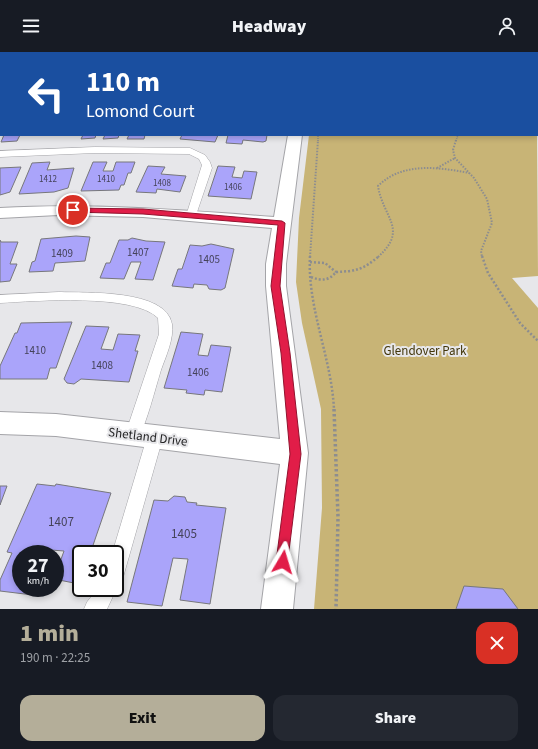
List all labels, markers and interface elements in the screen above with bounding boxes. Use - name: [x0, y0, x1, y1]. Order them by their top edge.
- text: Headway: [232, 14, 306, 39]
- icon: menu: [20, 15, 42, 37]
- icon: person: [496, 15, 518, 37]
- text: 110 m: [86, 62, 160, 102]
- icon: left: [20, 68, 72, 120]
- text: Lomond Court: [86, 99, 195, 124]
- house number: 1412: [39, 173, 57, 186]
- house number: 1410: [97, 173, 115, 186]
- house number: 1408: [153, 177, 171, 190]
- house number: 1406: [224, 181, 242, 194]
- pin: [56, 193, 90, 227]
- icon: arrive: [62, 199, 84, 221]
- house number: 1407: [127, 245, 149, 260]
- house number: 1409: [51, 246, 73, 261]
- house number: 1405: [198, 252, 220, 267]
- park label: Glendover Park: [384, 342, 467, 360]
- house number: 1410: [24, 343, 46, 358]
- house number: 1408: [91, 358, 113, 373]
- house number: 1406: [187, 365, 209, 380]
- street label: Shetland Drive: [107, 423, 189, 451]
- house number: 1407: [48, 513, 74, 531]
- house number: 1405: [171, 525, 197, 543]
- position arrow: [262, 541, 304, 583]
- speed limit sign: 30: [72, 545, 124, 597]
- text: 27: [27, 552, 49, 580]
- text: km/h: [27, 574, 49, 588]
- text: 1 min: [20, 616, 79, 651]
- button: close: [476, 622, 518, 664]
- text: 190 m · 22:25: [20, 649, 90, 667]
- button: Exit: [20, 695, 265, 741]
- button: Share: [273, 695, 518, 741]

